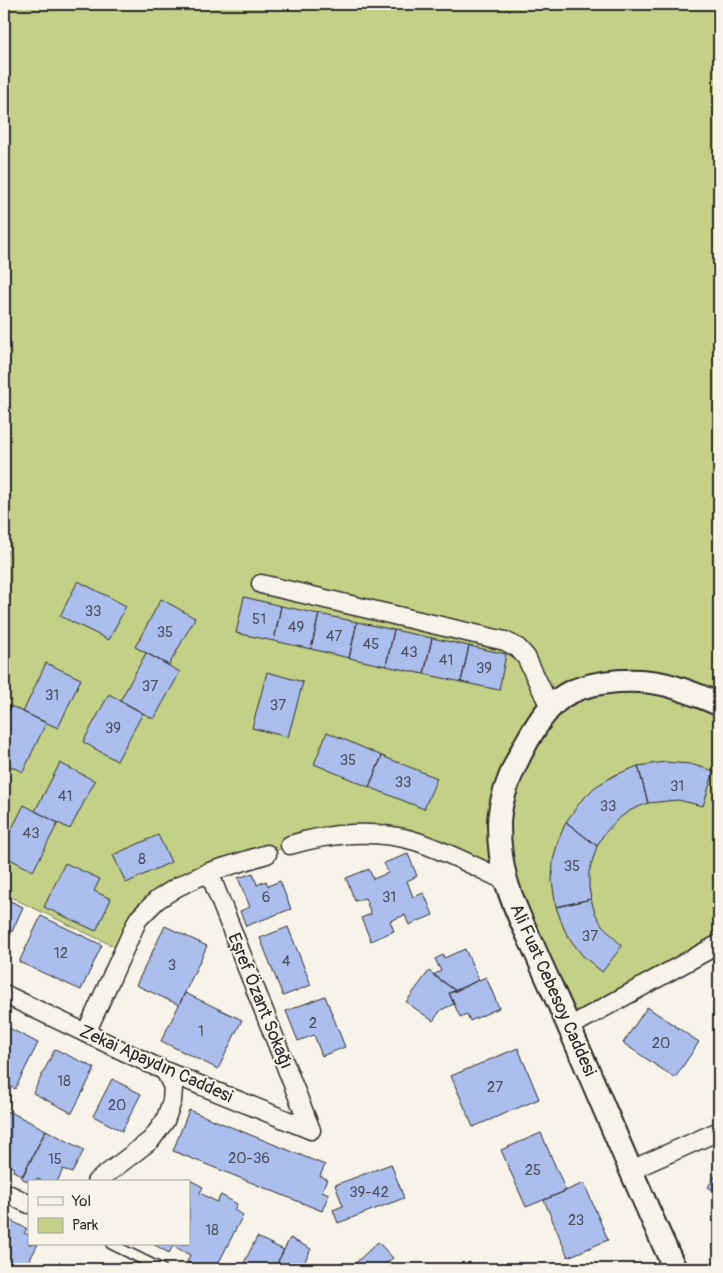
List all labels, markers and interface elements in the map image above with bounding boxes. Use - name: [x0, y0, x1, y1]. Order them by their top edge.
- house number: 33: [85, 602, 101, 621]
- house number: 51: [252, 610, 266, 629]
- house number: 49: [288, 618, 304, 637]
- house number: 35: [157, 623, 173, 642]
- house number: 47: [326, 627, 342, 646]
- house number: 45: [363, 635, 379, 654]
- house number: 43: [400, 643, 418, 662]
- house number: 41: [439, 651, 453, 670]
- house number: 39: [476, 659, 492, 678]
- house number: 37: [142, 677, 158, 696]
- house number: 31: [45, 686, 59, 705]
- house number: 37: [270, 696, 286, 715]
- house number: 39: [105, 719, 121, 738]
- house number: 35: [340, 751, 356, 770]
- house number: 33: [395, 773, 411, 792]
- house number: 31: [670, 777, 684, 796]
- house number: 41: [58, 787, 72, 806]
- house number: 33: [600, 797, 616, 816]
- house number: 43: [22, 824, 40, 843]
- house number: 8: [138, 850, 146, 869]
- house number: 35: [564, 857, 580, 876]
- house number: 6: [262, 888, 270, 907]
- house number: 31: [382, 888, 396, 907]
- street label: Ali Fuat Cebesoy Caddesi: [505, 900, 601, 1080]
- house number: 37: [582, 927, 598, 946]
- street label: Eşref Özant Sokağı: [222, 930, 298, 1072]
- house number: 12: [54, 944, 68, 963]
- house number: 4: [282, 952, 291, 971]
- house number: 3: [168, 956, 176, 975]
- house number: 2: [309, 1014, 317, 1033]
- street label: Zekai Apaydın Caddesi: [76, 1020, 236, 1108]
- house number: 1: [198, 1022, 204, 1041]
- house number: 20: [652, 1034, 670, 1053]
- house number: 18: [57, 1072, 71, 1091]
- house number: 27: [487, 1078, 503, 1097]
- house number: 20: [108, 1096, 126, 1115]
- house number: 20-36: [228, 1149, 270, 1168]
- house number: 15: [48, 1150, 62, 1169]
- house number: 25: [525, 1161, 541, 1180]
- legend: [28, 1180, 190, 1246]
- house number: 39-42: [349, 1183, 389, 1202]
- text: Yol: [71, 1192, 91, 1211]
- house number: 23: [568, 1211, 584, 1230]
- text: Park: [72, 1216, 99, 1235]
- house number: 18: [205, 1221, 219, 1240]

